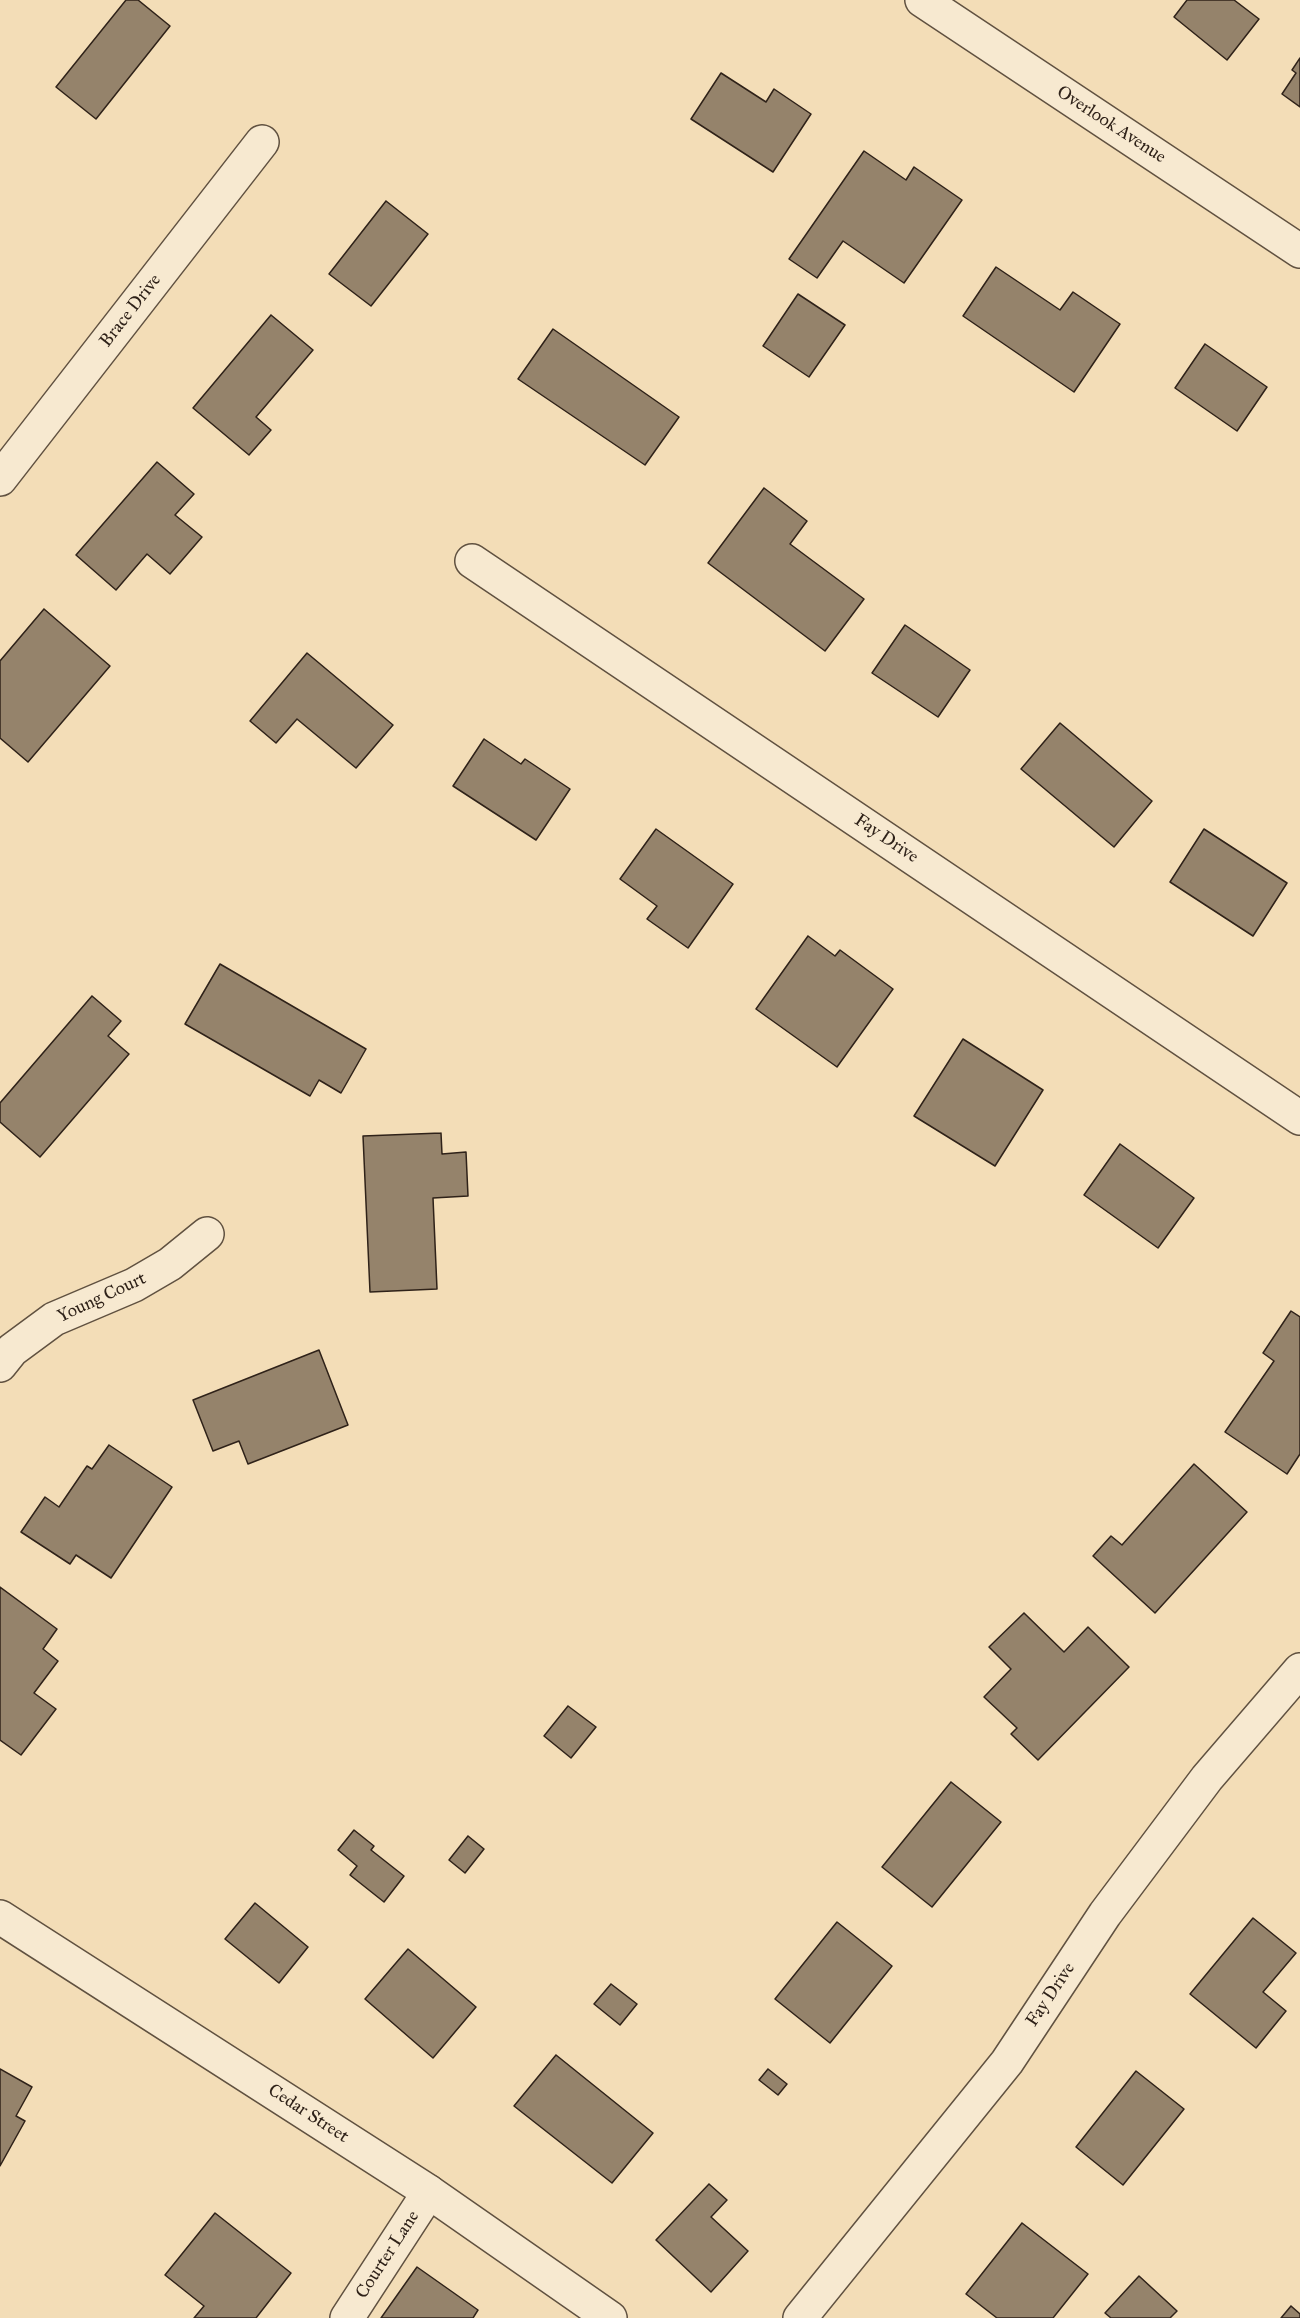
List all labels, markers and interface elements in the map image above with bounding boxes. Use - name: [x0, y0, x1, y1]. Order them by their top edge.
- street label: Overlook Avenue: [1052, 82, 1170, 168]
- street label: Brace Drive: [96, 270, 166, 352]
- street label: Fay Drive: [850, 810, 922, 868]
- street label: Young Court: [54, 1268, 150, 1328]
- street label: Fay Drive: [1022, 1959, 1080, 2031]
- street label: Cedar Street: [264, 2080, 352, 2148]
- street label: Courter Lane: [352, 2207, 424, 2303]

